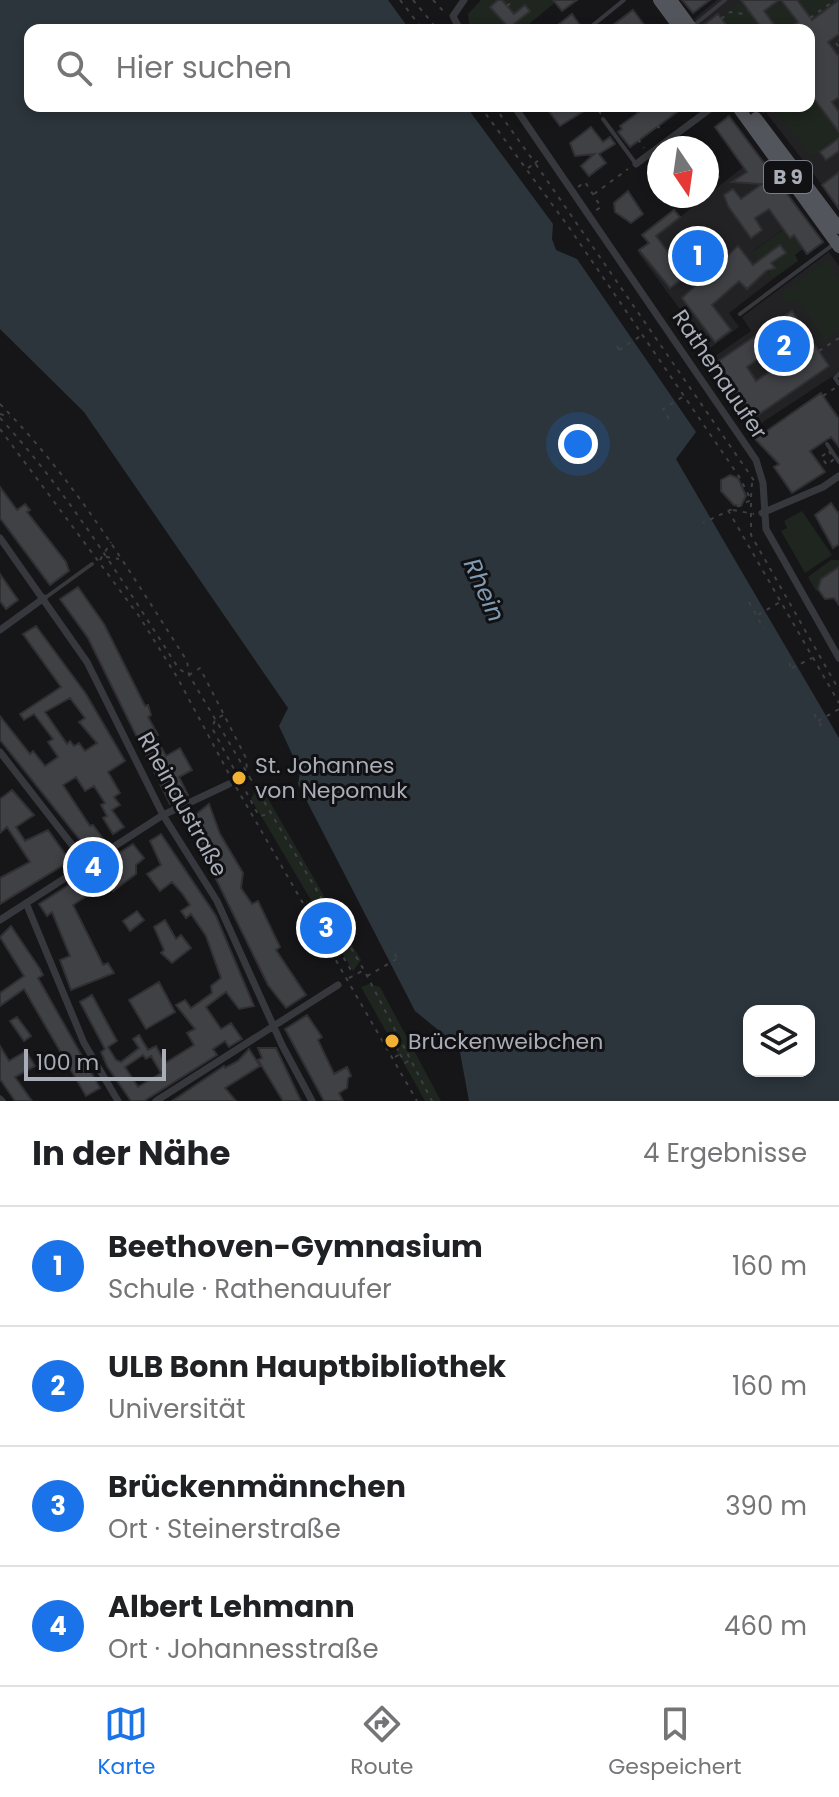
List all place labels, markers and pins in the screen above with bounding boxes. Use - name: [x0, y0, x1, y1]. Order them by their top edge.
- pin: 1: [672, 226, 724, 286]
- pin: 2: [758, 316, 810, 376]
- place label: St. Johannes von Nepomuk: [255, 750, 408, 806]
- marker: St. Johannes von Nepomuk: [230, 769, 248, 787]
- pin: 4: [67, 837, 119, 897]
- pin: 3: [300, 898, 352, 958]
- place label: Brückenweibchen: [408, 1026, 603, 1057]
- marker: Brückenweibchen: [383, 1032, 401, 1050]

